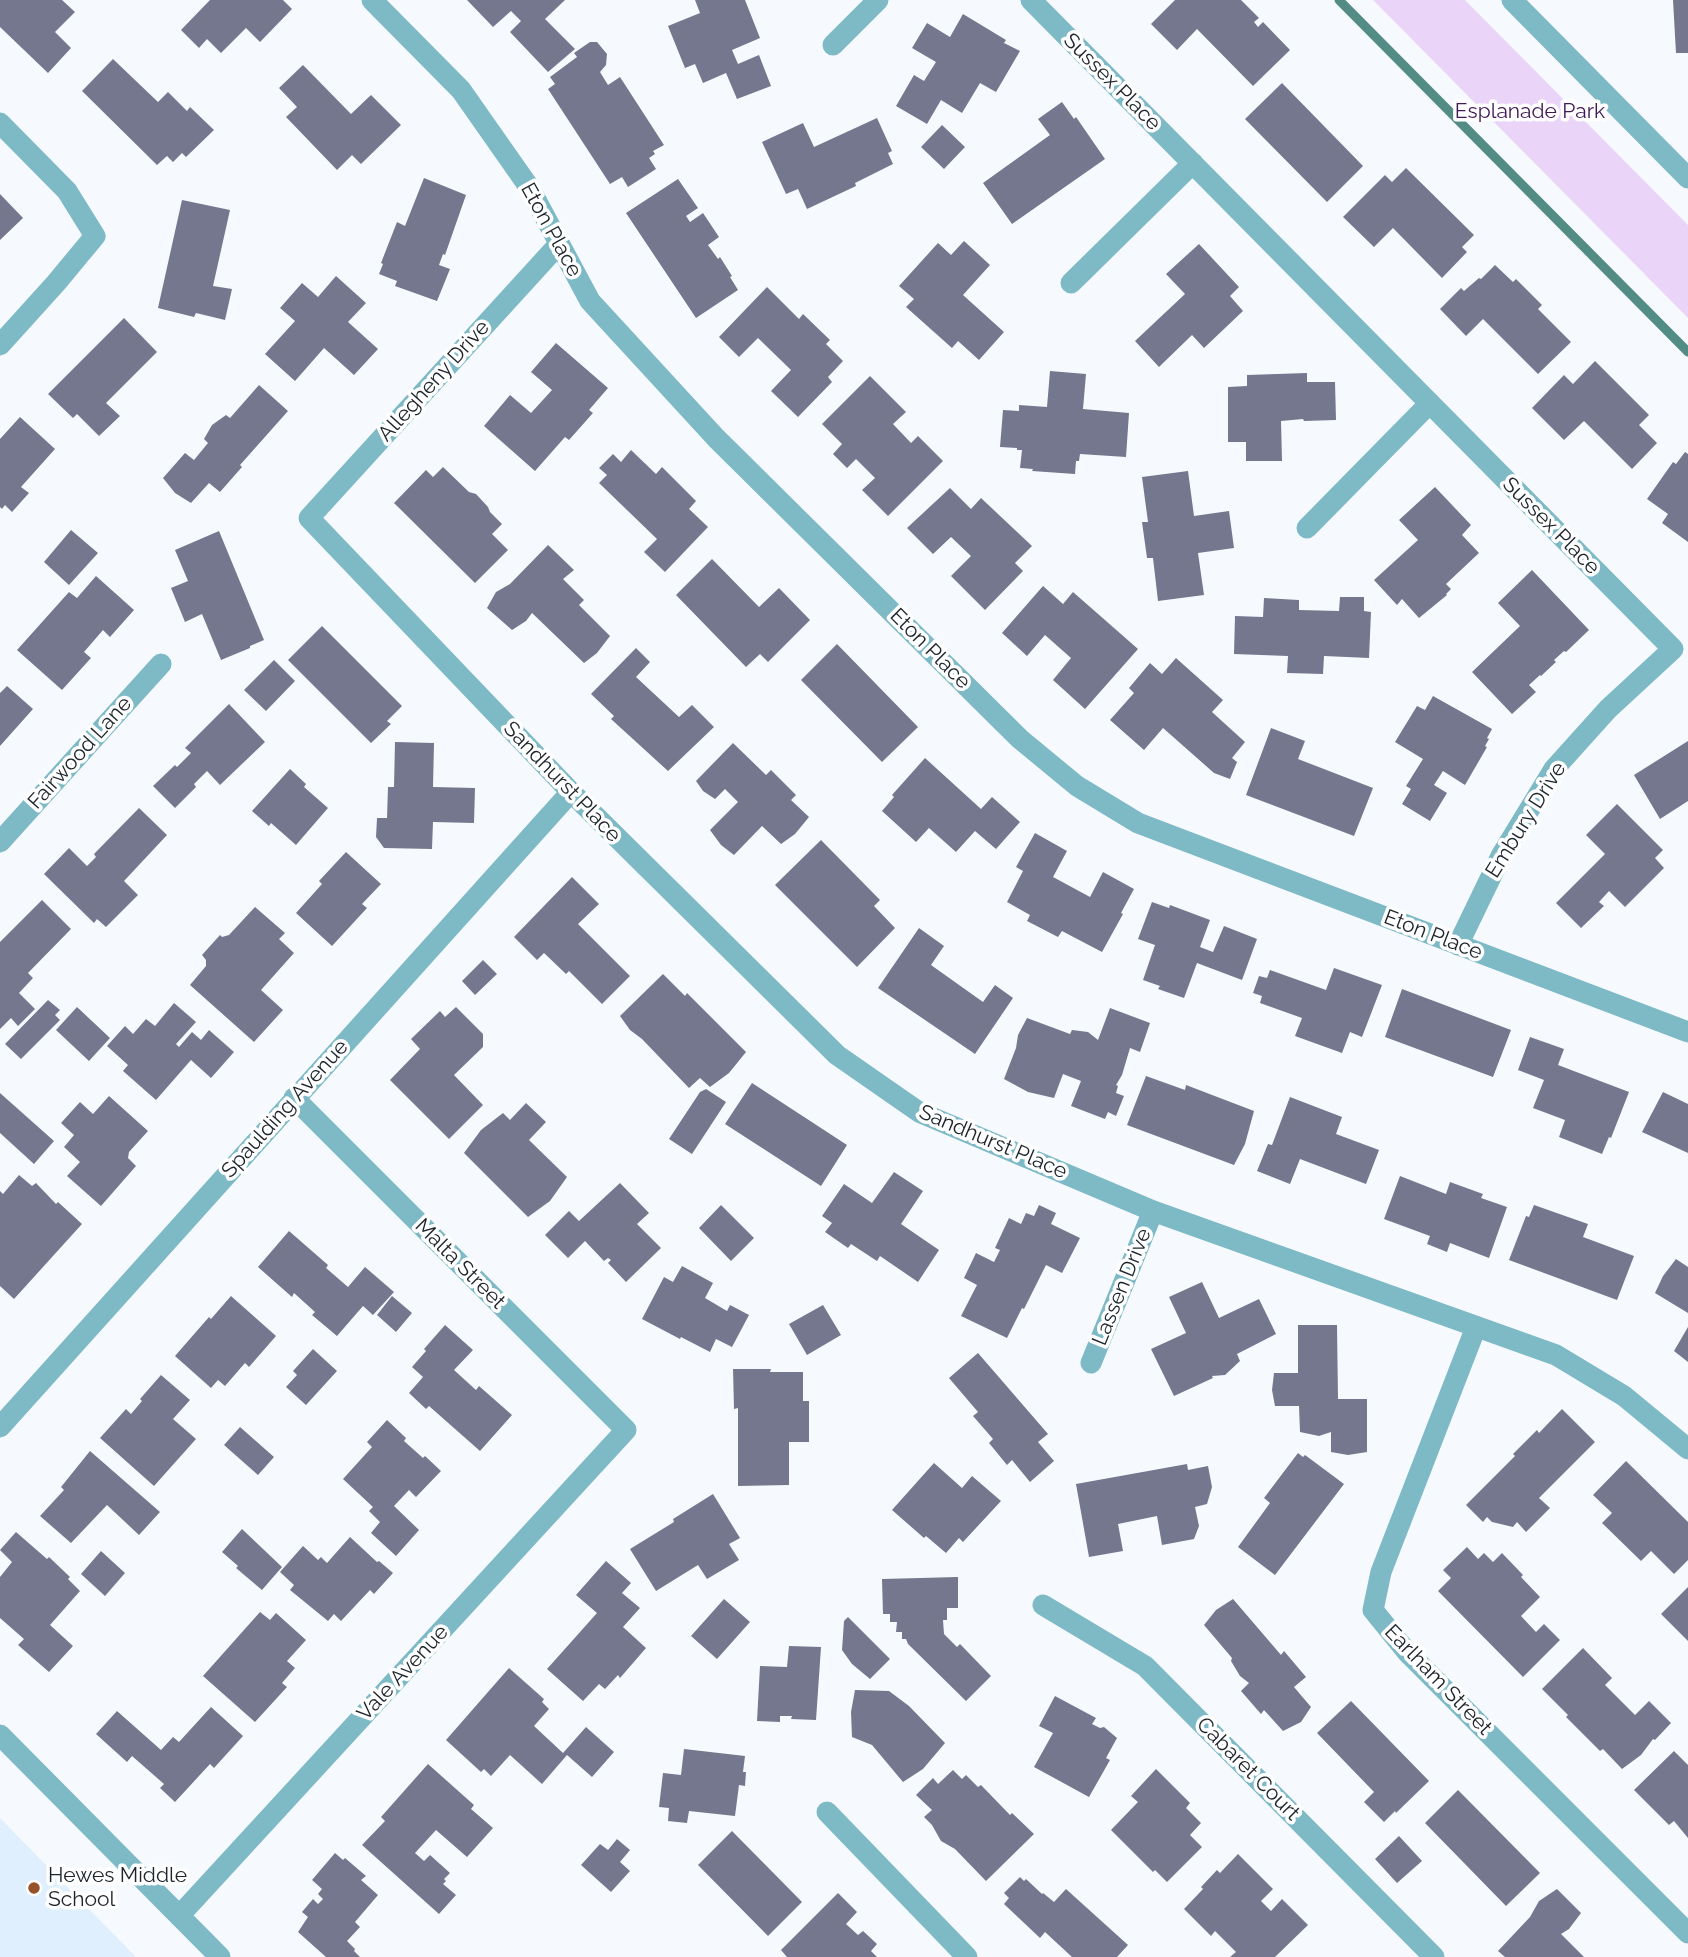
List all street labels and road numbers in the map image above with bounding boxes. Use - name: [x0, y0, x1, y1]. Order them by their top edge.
- street label: Sussex Place: [1058, 28, 1166, 136]
- street label: Eton Place: [515, 179, 587, 281]
- street label: Allegheny Drive: [373, 315, 495, 447]
- street label: Sussex Place: [1497, 472, 1605, 580]
- street label: Eton Place: [884, 603, 976, 695]
- street label: Fairwood Lane: [23, 692, 137, 814]
- street label: Sandhurst Place: [498, 716, 626, 848]
- street label: Embury Drive: [1480, 758, 1572, 882]
- street label: Eton Place: [1380, 905, 1486, 965]
- street label: Spaulding Avenue: [216, 1035, 354, 1183]
- street label: Sandhurst Place: [915, 1100, 1071, 1184]
- street label: Malta Street: [410, 1214, 510, 1314]
- street label: Lassen Drive: [1087, 1225, 1157, 1349]
- street label: Vale Avenue: [352, 1620, 454, 1726]
- street label: Earlham Street: [1379, 1620, 1497, 1740]
- street label: Cabaret Court: [1191, 1712, 1305, 1826]

